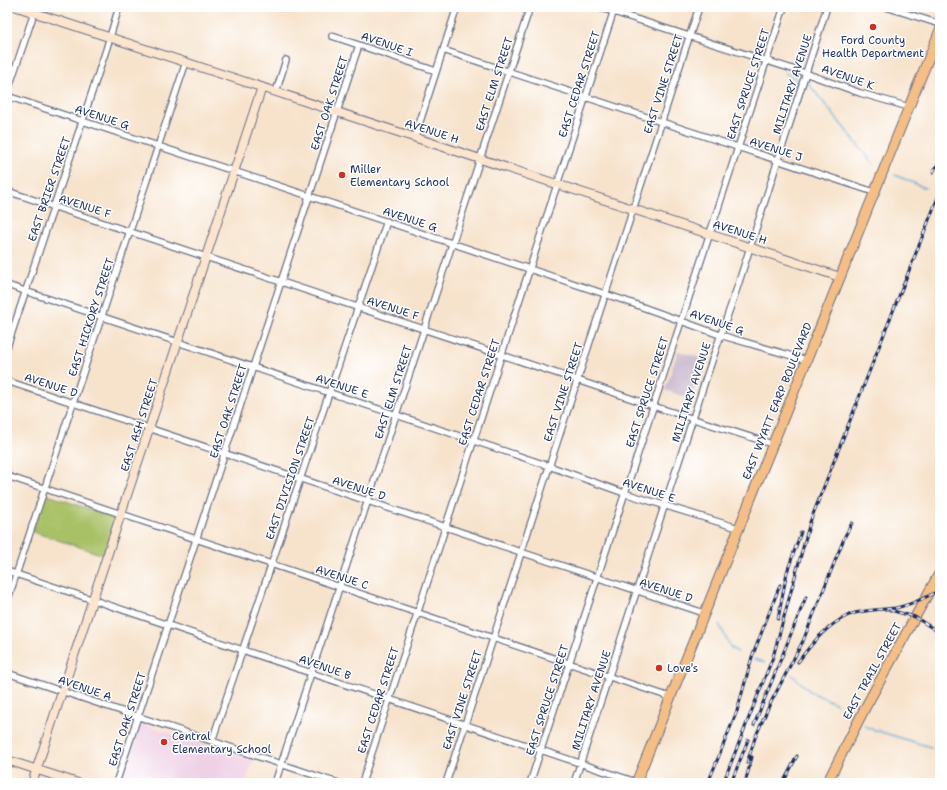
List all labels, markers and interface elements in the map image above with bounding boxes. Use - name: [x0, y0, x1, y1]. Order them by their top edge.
- marker: Ford County Health Department: [868, 22, 878, 32]
- street label: EAST SPRUCE STREET: [723, 27, 774, 142]
- street label: AVENUE I: [359, 29, 415, 60]
- street label: EAST CEDAR STREET: [555, 29, 604, 139]
- street label: EAST VINE STREET: [640, 32, 687, 136]
- street label: MILITARY AVENUE: [769, 32, 816, 136]
- place label: Ford County Health Department: [822, 33, 924, 61]
- street label: EAST ELM STREET: [472, 35, 517, 133]
- street label: EAST OAK STREET: [307, 54, 352, 152]
- street label: AVENUE K: [819, 61, 876, 94]
- street label: AVENUE G: [73, 102, 132, 134]
- street label: AVENUE H: [403, 116, 461, 147]
- street label: AVENUE J: [748, 134, 805, 165]
- street label: EAST BRIER STREET: [24, 135, 75, 244]
- place label: Miller Elementary School: [350, 162, 450, 190]
- marker: Miller Elementary School: [337, 170, 347, 180]
- street label: AVENUE F: [57, 191, 113, 222]
- street label: AVENUE G: [381, 204, 440, 236]
- street label: AVENUE H: [711, 217, 769, 248]
- street label: EAST HICKORY STREET: [65, 256, 118, 379]
- street label: AVENUE F: [365, 293, 421, 324]
- street label: AVENUE G: [688, 306, 747, 339]
- street label: EAST WYATT EARP BOULEVARD: [739, 320, 816, 482]
- street label: EAST SPRUCE STREET: [622, 335, 673, 450]
- street label: EAST CEDAR STREET: [455, 337, 504, 447]
- street label: EAST VINE STREET: [540, 340, 587, 444]
- street label: MILITARY AVENUE: [668, 340, 715, 444]
- street label: EAST ELM STREET: [371, 343, 416, 441]
- street label: EAST OAK STREET: [206, 362, 251, 460]
- street label: AVENUE D: [22, 370, 79, 401]
- street label: AVENUE E: [313, 371, 370, 402]
- street label: EAST ASH STREET: [117, 377, 162, 474]
- street label: EAST DIVISION STREET: [262, 414, 319, 542]
- street label: AVENUE D: [330, 473, 387, 504]
- street label: AVENUE E: [620, 475, 677, 506]
- street label: AVENUE C: [314, 562, 370, 593]
- street label: AVENUE D: [637, 575, 694, 606]
- street label: EAST TRAIL STREET: [840, 620, 905, 722]
- street label: EAST SPRUCE STREET: [522, 643, 573, 758]
- street label: EAST CEDAR STREET: [354, 645, 403, 755]
- street label: EAST VINE STREET: [439, 648, 486, 752]
- street label: MILITARY AVENUE: [568, 648, 615, 752]
- street label: AVENUE B: [297, 652, 354, 684]
- place label: Love's: [667, 661, 698, 676]
- marker: Love's: [654, 663, 664, 673]
- street label: EAST OAK STREET: [105, 670, 150, 768]
- street label: AVENUE A: [56, 672, 114, 705]
- place label: Central Elementary School: [172, 729, 272, 757]
- marker: Central Elementary School: [159, 737, 169, 747]

